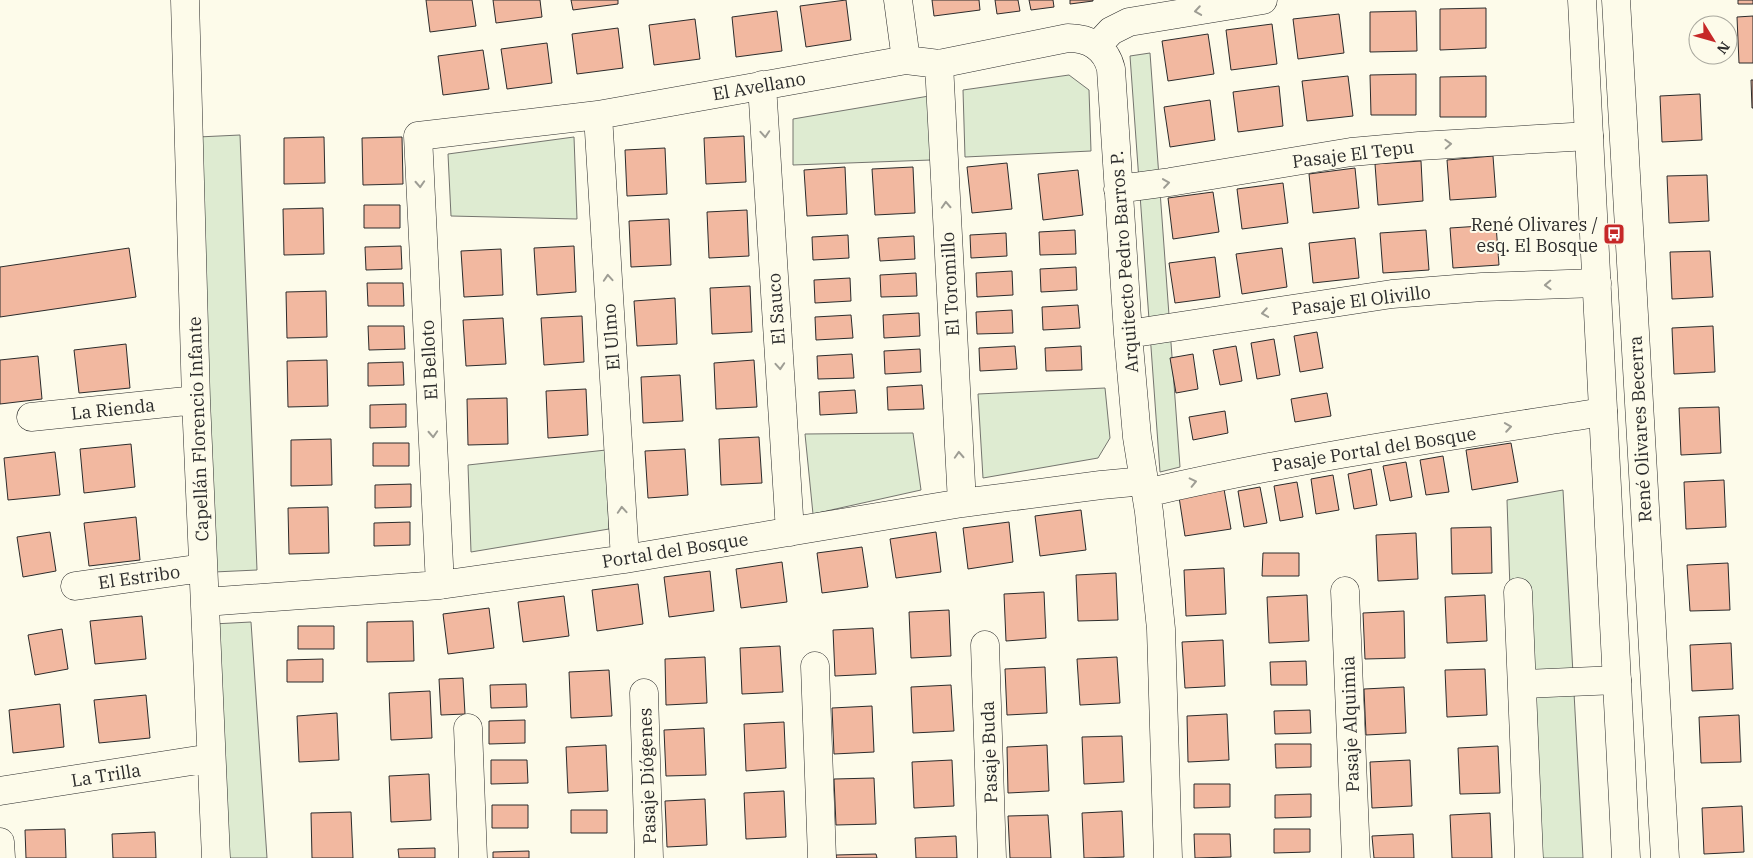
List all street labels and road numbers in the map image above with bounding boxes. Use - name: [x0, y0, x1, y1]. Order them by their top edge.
- street label: El Avellano: [711, 66, 807, 106]
- street label: Pasaje El Tepu: [1291, 135, 1415, 173]
- street label: Arquitecto Pedro Barros P.: [1105, 150, 1143, 374]
- street label: El Toromillo: [936, 231, 964, 337]
- street label: El Sauco: [762, 272, 790, 346]
- street label: Pasaje El Olivillo: [1290, 280, 1432, 320]
- street label: El Ulmo: [597, 303, 625, 371]
- street label: Capellán Florencio Infante: [183, 316, 213, 542]
- street label: El Belloto: [415, 319, 443, 401]
- street label: René Olivares Becerra: [1624, 335, 1656, 523]
- street label: La Rienda: [70, 393, 156, 425]
- street label: Pasaje Portal del Bosque: [1270, 421, 1478, 477]
- street label: Portal del Bosque: [600, 527, 750, 573]
- street label: El Estribo: [97, 560, 181, 594]
- street label: Pasaje Alquimia: [1336, 655, 1364, 793]
- street label: Pasaje Buda: [976, 700, 1002, 804]
- street label: Pasaje Diógenes: [633, 707, 661, 845]
- street label: La Trilla: [69, 758, 143, 792]

